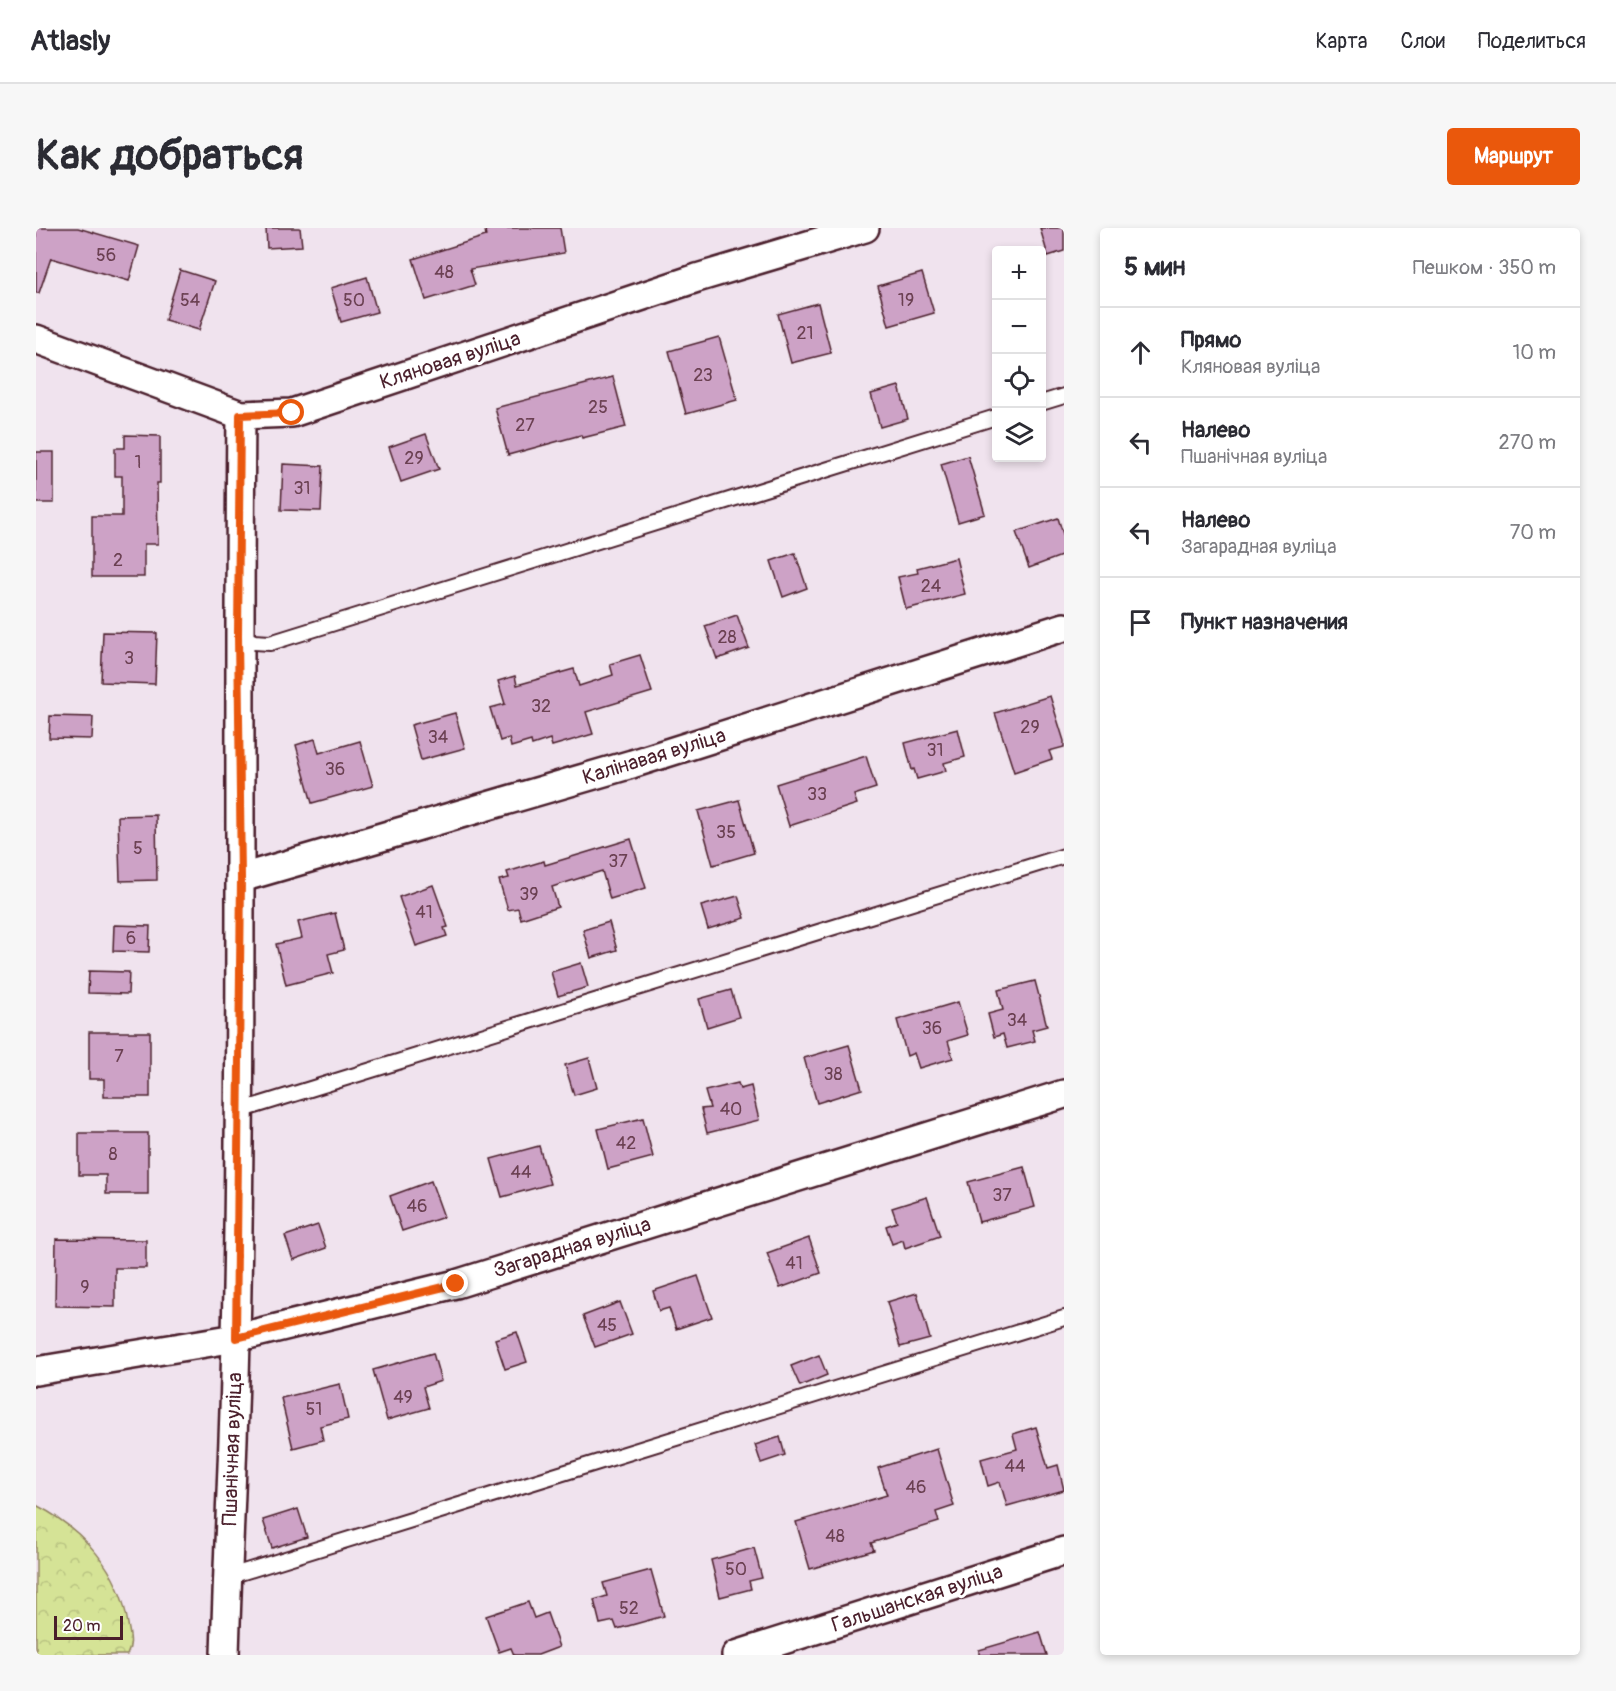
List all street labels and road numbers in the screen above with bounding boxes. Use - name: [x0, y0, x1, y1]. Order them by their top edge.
- street label: Кляновая вуліца: [376, 325, 524, 396]
- street label: Калінавая вуліца: [579, 722, 729, 791]
- street label: Загарадная вуліца: [490, 1211, 654, 1284]
- street label: Пшанічная вуліца: [216, 1372, 249, 1526]
- street label: Гальшанская вуліца: [828, 1558, 1006, 1639]

